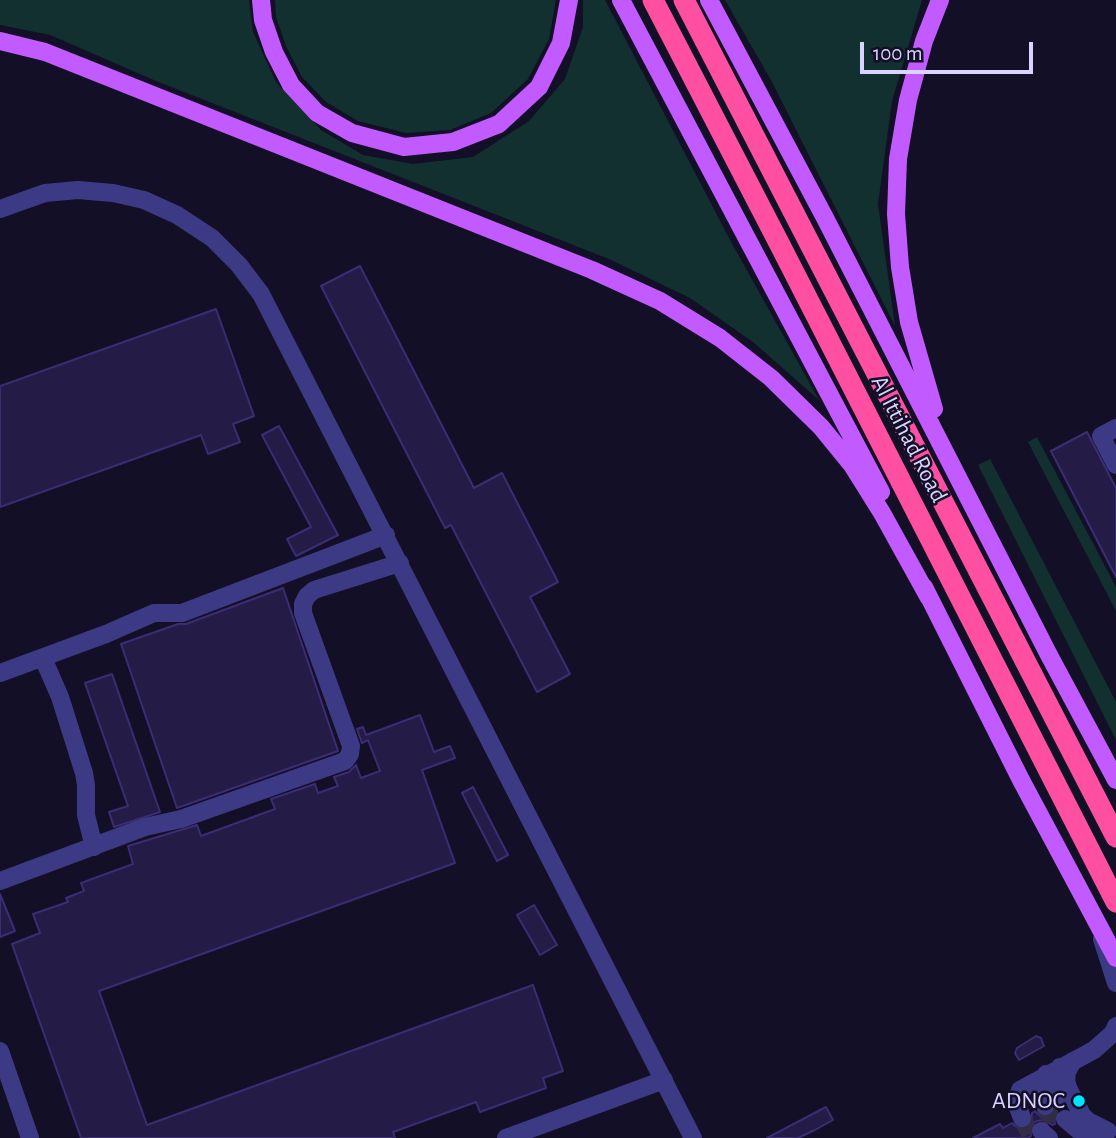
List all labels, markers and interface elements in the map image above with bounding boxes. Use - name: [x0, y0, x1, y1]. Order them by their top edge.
- scale bar: [864, 28, 1037, 72]
- text: 100 m: [873, 43, 923, 64]
- street label: Al Ittihad Road: [865, 371, 953, 507]
- place label: ADNOC: [992, 1087, 1065, 1115]
- marker: ADNOC: [1071, 1093, 1087, 1109]

